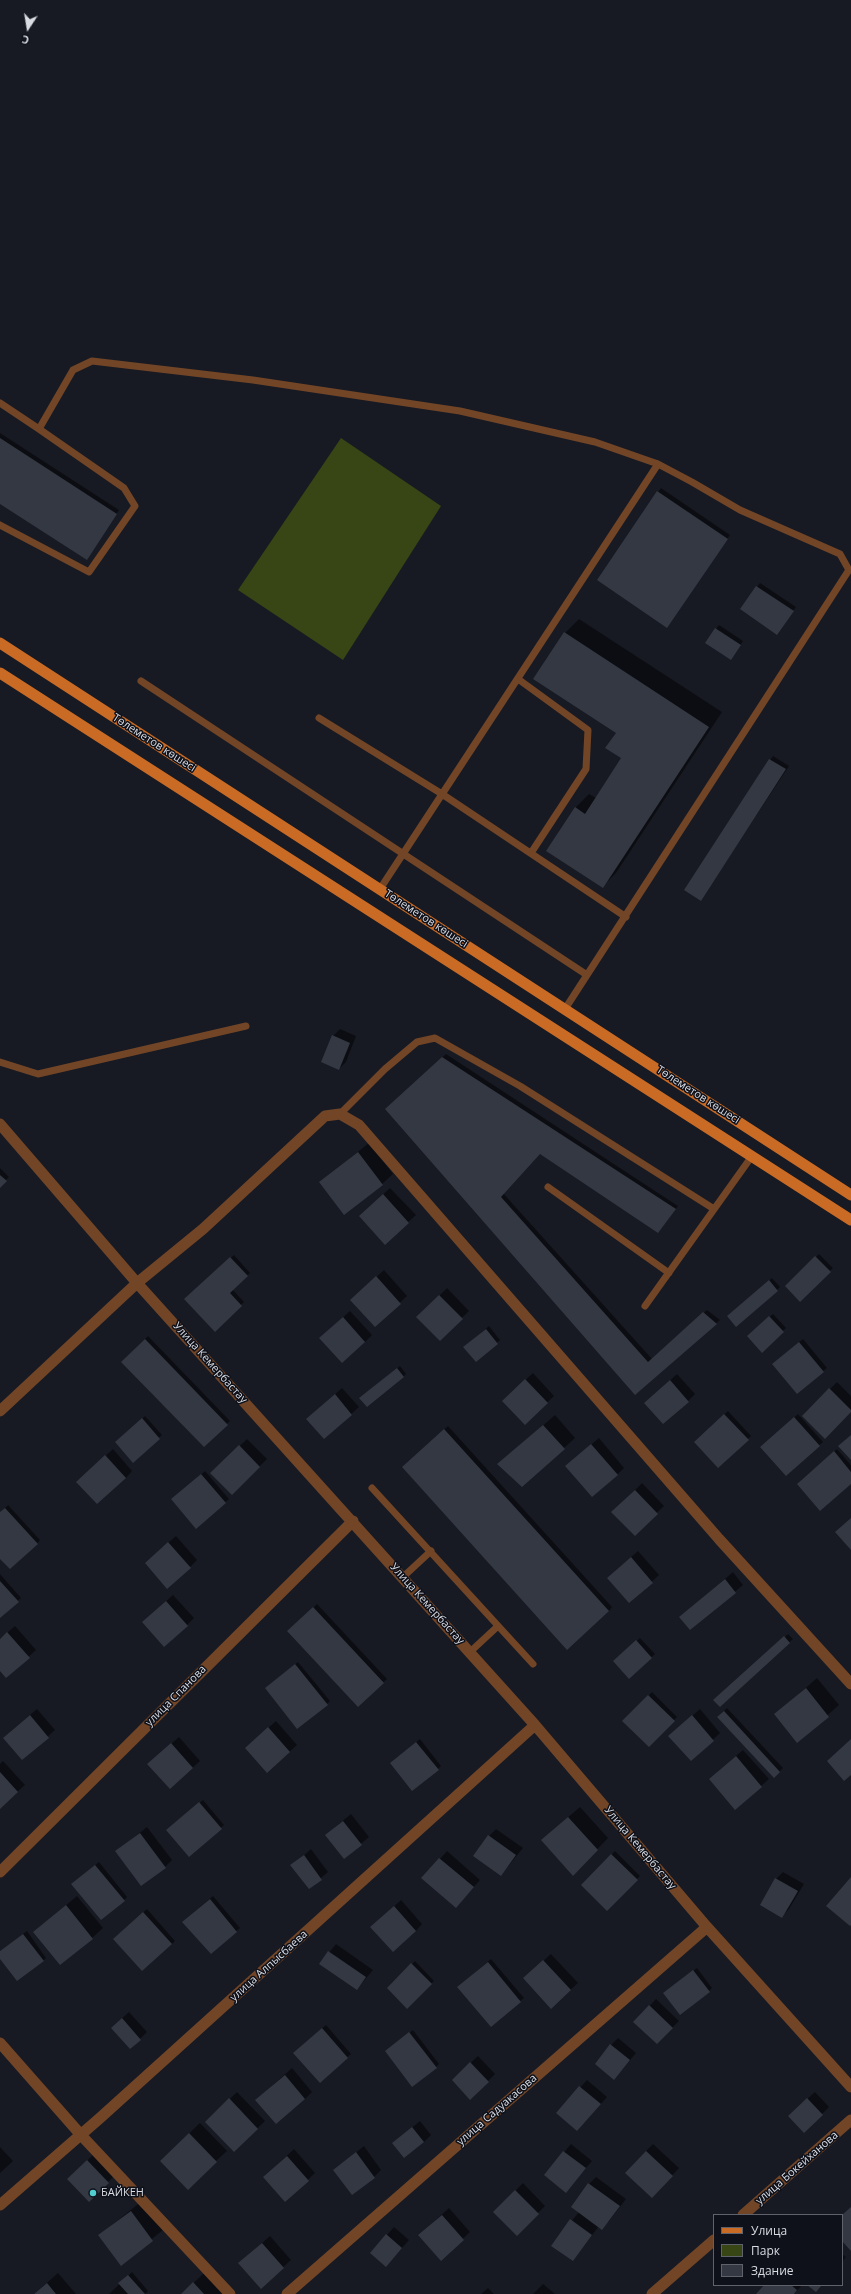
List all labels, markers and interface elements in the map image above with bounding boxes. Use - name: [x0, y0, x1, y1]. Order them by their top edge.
- north arrow: [8, 8, 48, 48]
- text: С: [20, 32, 30, 48]
- street label: Төлеметов көшесі: [110, 711, 198, 775]
- street label: Төлеметов көшесі: [382, 887, 470, 951]
- street label: Төлеметов көшесі: [654, 1063, 742, 1127]
- street label: Улица Кемербастау: [170, 1320, 250, 1406]
- street label: Улица Кемербастау: [387, 1561, 467, 1647]
- street label: улица Спанова: [143, 1663, 209, 1729]
- street label: Улица Кемербастау: [601, 1804, 679, 1892]
- street label: улица Алпысбаева: [228, 1928, 310, 2004]
- street label: улица Садуакасова: [454, 2072, 540, 2148]
- street label: улица Бокейханова: [753, 2129, 841, 2207]
- place label: БАЙКЕН: [101, 2186, 144, 2200]
- marker: БАЙКЕН: [88, 2188, 98, 2198]
- legend: [713, 2214, 843, 2286]
- text: Улица: [751, 2222, 787, 2239]
- text: Парк: [751, 2242, 780, 2259]
- text: Здание: [751, 2262, 794, 2279]

